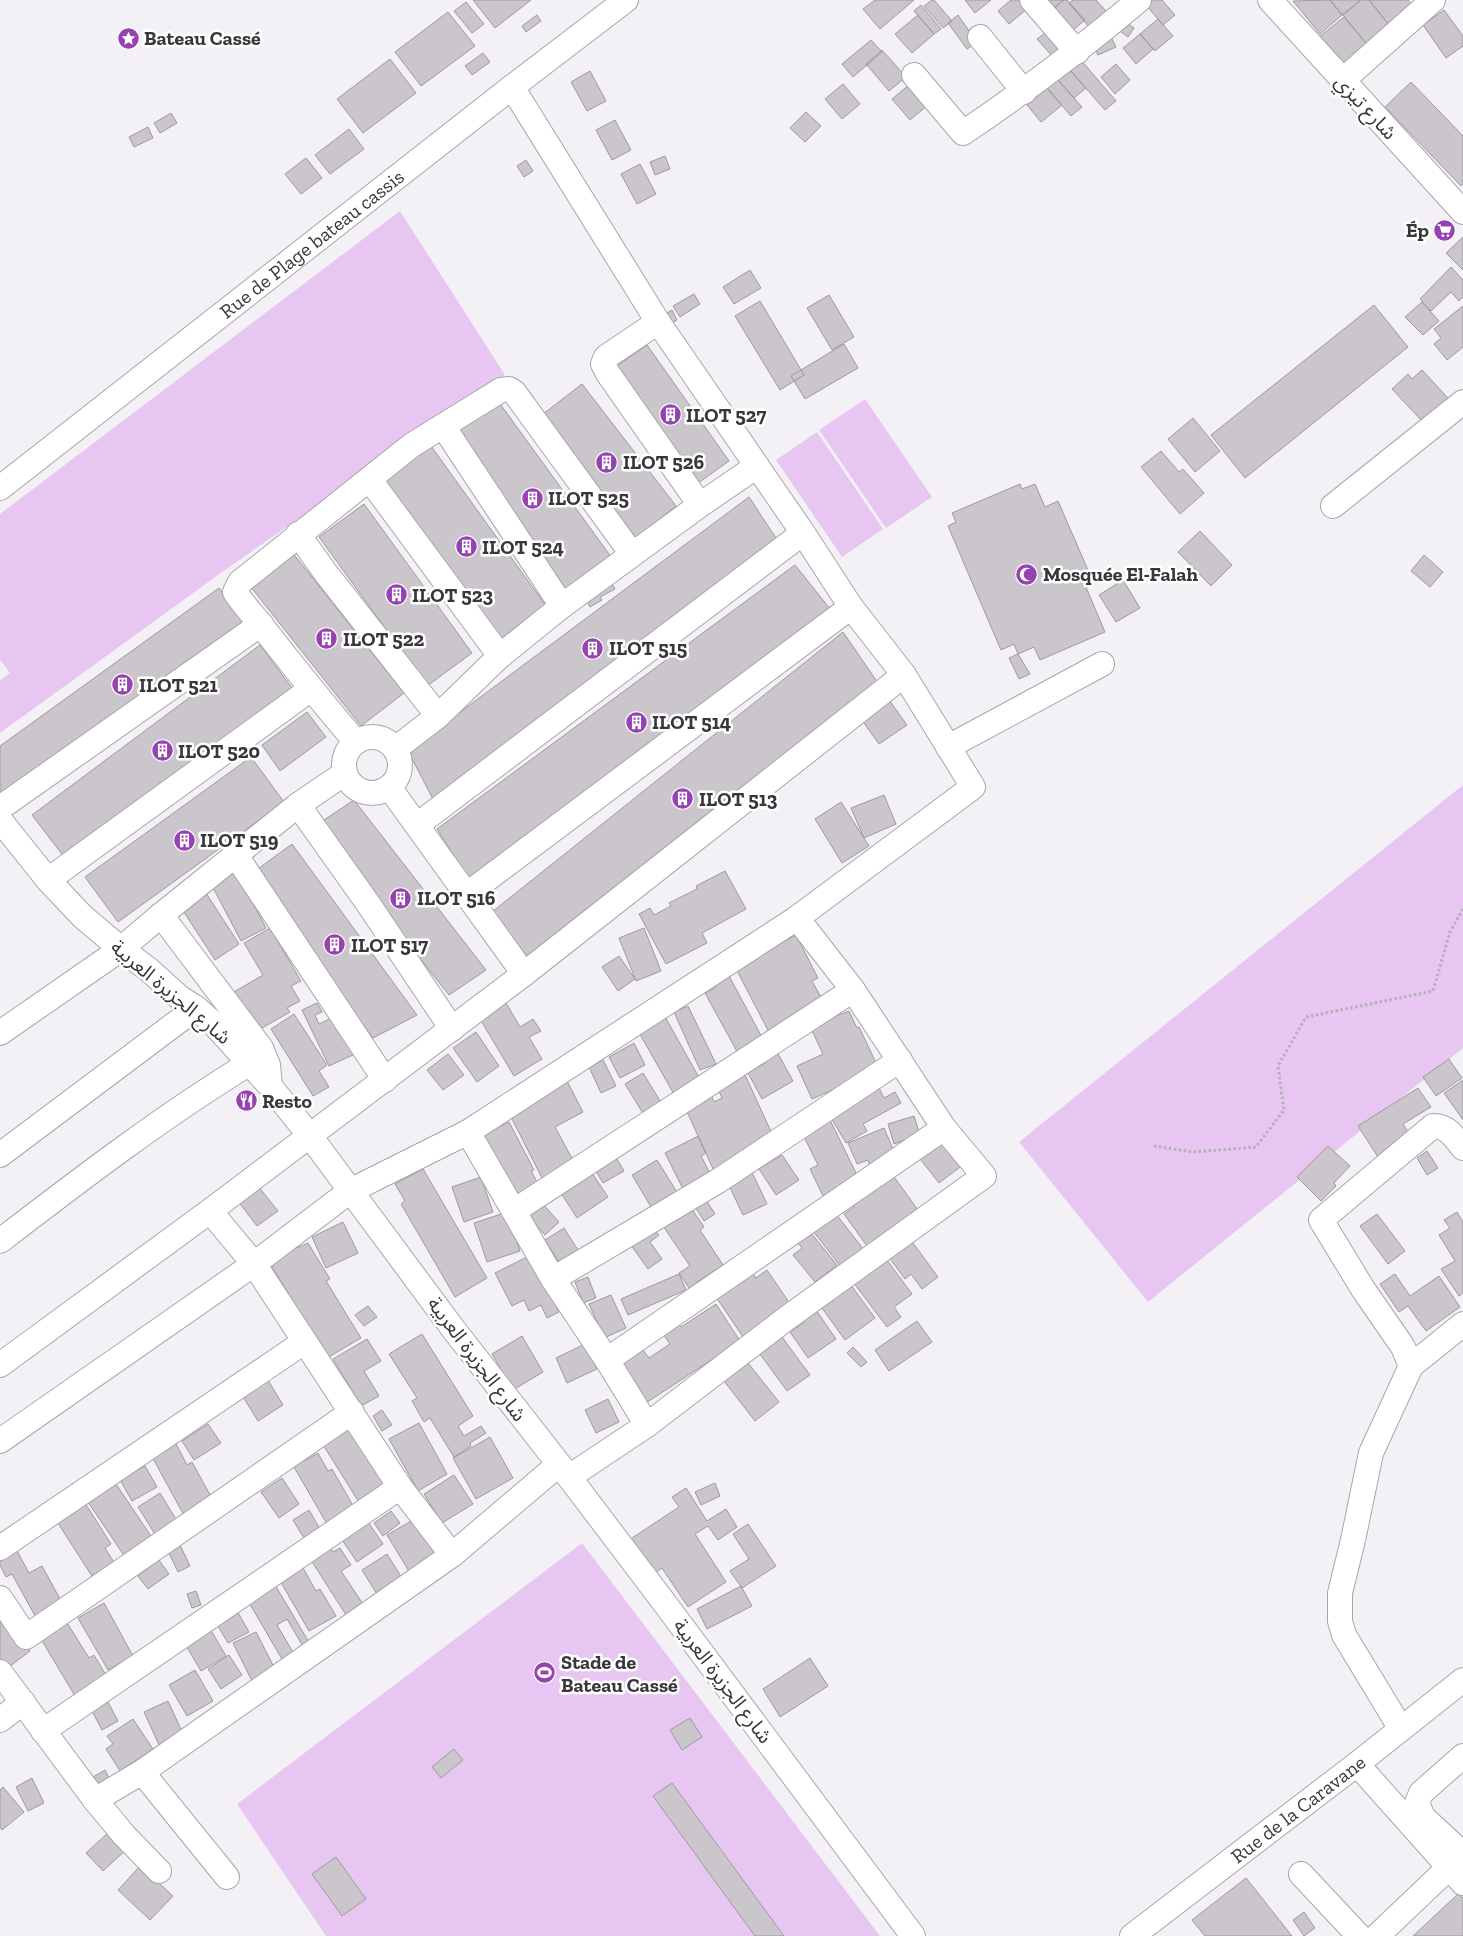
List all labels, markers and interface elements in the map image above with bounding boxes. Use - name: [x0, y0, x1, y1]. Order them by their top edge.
- place icon: Bateau Cassé: [116, 26, 140, 50]
- place label: Bateau Cassé: [144, 26, 261, 50]
- street label: شارع تيزي: [1327, 70, 1402, 147]
- street label: Rue de Plage bateau cassis: [215, 164, 409, 323]
- place label: Ép: [1406, 218, 1429, 242]
- supermarket icon: Ép: [1433, 218, 1457, 242]
- building icon: ILOT 527: [658, 403, 682, 427]
- place label: ILOT 527: [686, 403, 766, 427]
- building icon: ILOT 526: [595, 450, 619, 474]
- place label: ILOT 526: [623, 450, 704, 474]
- building icon: ILOT 525: [520, 486, 544, 510]
- place label: ILOT 525: [548, 486, 629, 510]
- building icon: ILOT 524: [454, 535, 478, 559]
- place label: ILOT 524: [482, 535, 564, 559]
- mosque icon: Mosquée El-Falah: [1015, 562, 1039, 586]
- place label: Mosquée El-Falah: [1043, 562, 1198, 586]
- building icon: ILOT 523: [384, 583, 408, 607]
- place label: ILOT 523: [412, 583, 493, 607]
- building icon: ILOT 522: [315, 627, 339, 651]
- place label: ILOT 522: [343, 627, 424, 651]
- building icon: ILOT 515: [581, 636, 605, 660]
- place label: ILOT 515: [609, 636, 687, 660]
- building icon: ILOT 521: [111, 673, 135, 697]
- place label: ILOT 521: [139, 673, 217, 697]
- building icon: ILOT 514: [624, 710, 648, 734]
- place label: ILOT 514: [652, 710, 731, 734]
- building icon: ILOT 520: [150, 739, 174, 763]
- place label: ILOT 520: [178, 739, 260, 763]
- building icon: ILOT 513: [671, 787, 695, 811]
- place label: ILOT 513: [699, 787, 778, 811]
- building icon: ILOT 519: [172, 828, 196, 852]
- place label: ILOT 519: [200, 828, 279, 852]
- building icon: ILOT 516: [389, 886, 413, 910]
- place label: ILOT 516: [417, 886, 496, 910]
- building icon: ILOT 517: [323, 933, 347, 957]
- place label: ILOT 517: [351, 933, 428, 957]
- street label: شارع الجزيرة العربية: [104, 935, 236, 1052]
- restaurant icon: Resto: [234, 1089, 258, 1113]
- place label: Resto: [262, 1089, 312, 1113]
- street label: شارع الجزيرة العربية: [420, 1292, 532, 1428]
- street label: شارع الجزيرة العربية: [666, 1614, 778, 1750]
- place label: Stade de Bateau Cassé: [561, 1650, 678, 1697]
- sports icon: Stade de Bateau Cassé: [533, 1661, 557, 1685]
- street label: Rue de la Caravane: [1226, 1750, 1370, 1868]

